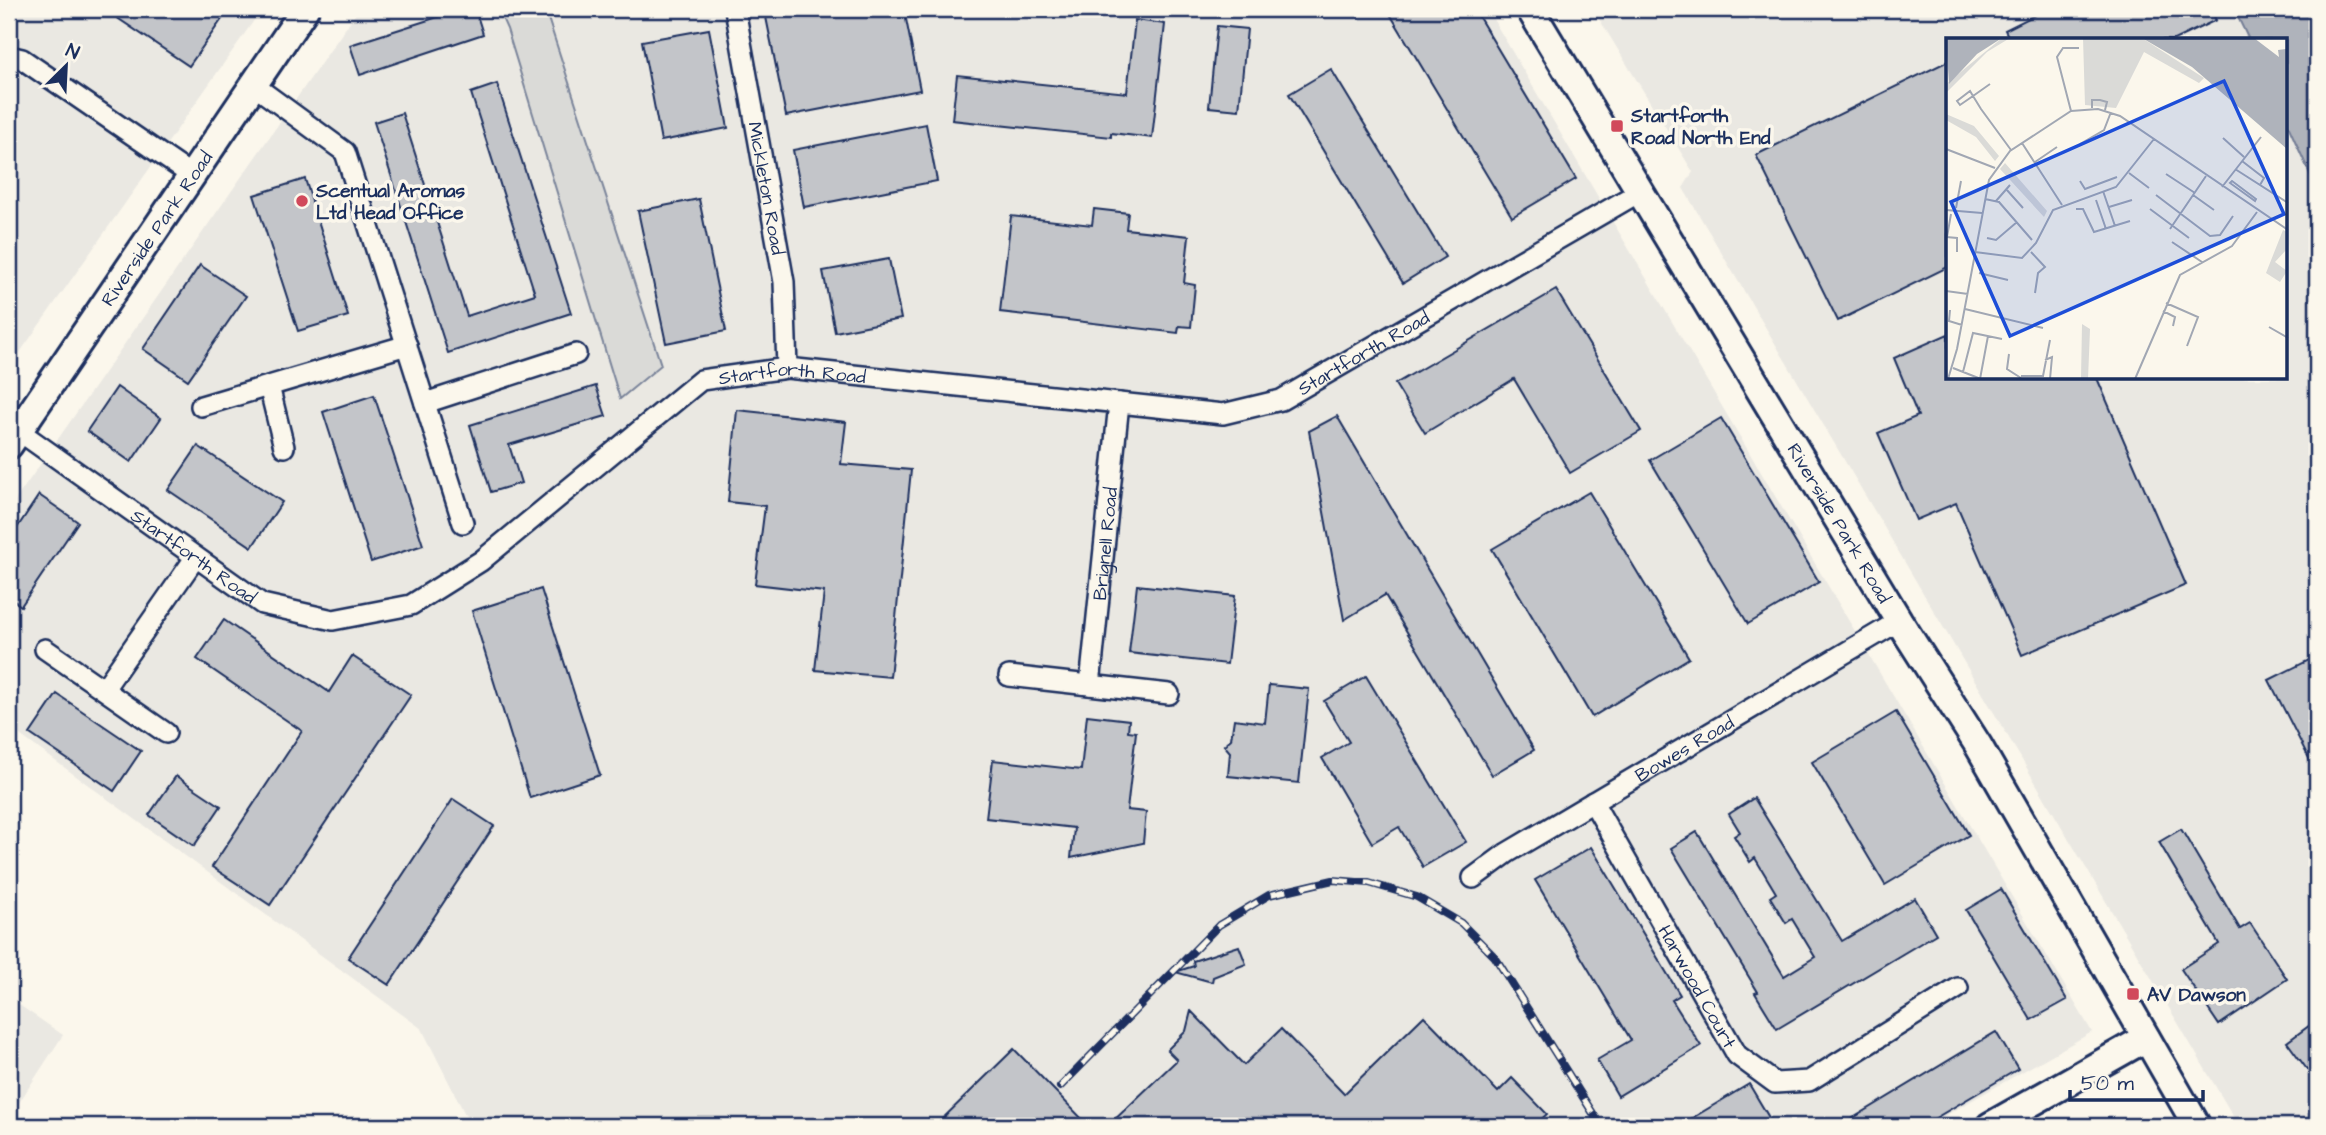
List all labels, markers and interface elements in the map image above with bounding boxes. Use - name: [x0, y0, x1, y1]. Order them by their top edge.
- north arrow: [32, 32, 102, 102]
- text: N: [61, 37, 83, 67]
- inset map: [1946, 38, 2288, 380]
- place label: Startforth Road North End: [1630, 103, 1771, 152]
- marker: Startforth Road North End: [1609, 118, 1625, 134]
- street label: Mickleton Road: [740, 120, 791, 257]
- street label: Riverside Park Road: [95, 146, 220, 312]
- place label: Scentual Aromas Ltd Head Office: [315, 178, 465, 227]
- marker: Scentual Aromas Ltd Head Office: [294, 193, 310, 209]
- street label: Startforth Road: [1293, 304, 1435, 403]
- street label: Startforth Road: [717, 356, 867, 392]
- street label: Riverside Park Road: [1780, 439, 1897, 609]
- street label: Brignell Road: [1087, 486, 1125, 602]
- street label: Startforth Road: [125, 503, 262, 611]
- street label: Bowes Road: [1630, 710, 1740, 789]
- street label: Harwood Court: [1651, 920, 1743, 1054]
- place label: AV Dawson: [2147, 982, 2246, 1009]
- marker: AV Dawson: [2125, 986, 2141, 1002]
- scale bar: [2070, 1058, 2204, 1102]
- text: 50 m: [2081, 1069, 2135, 1098]

